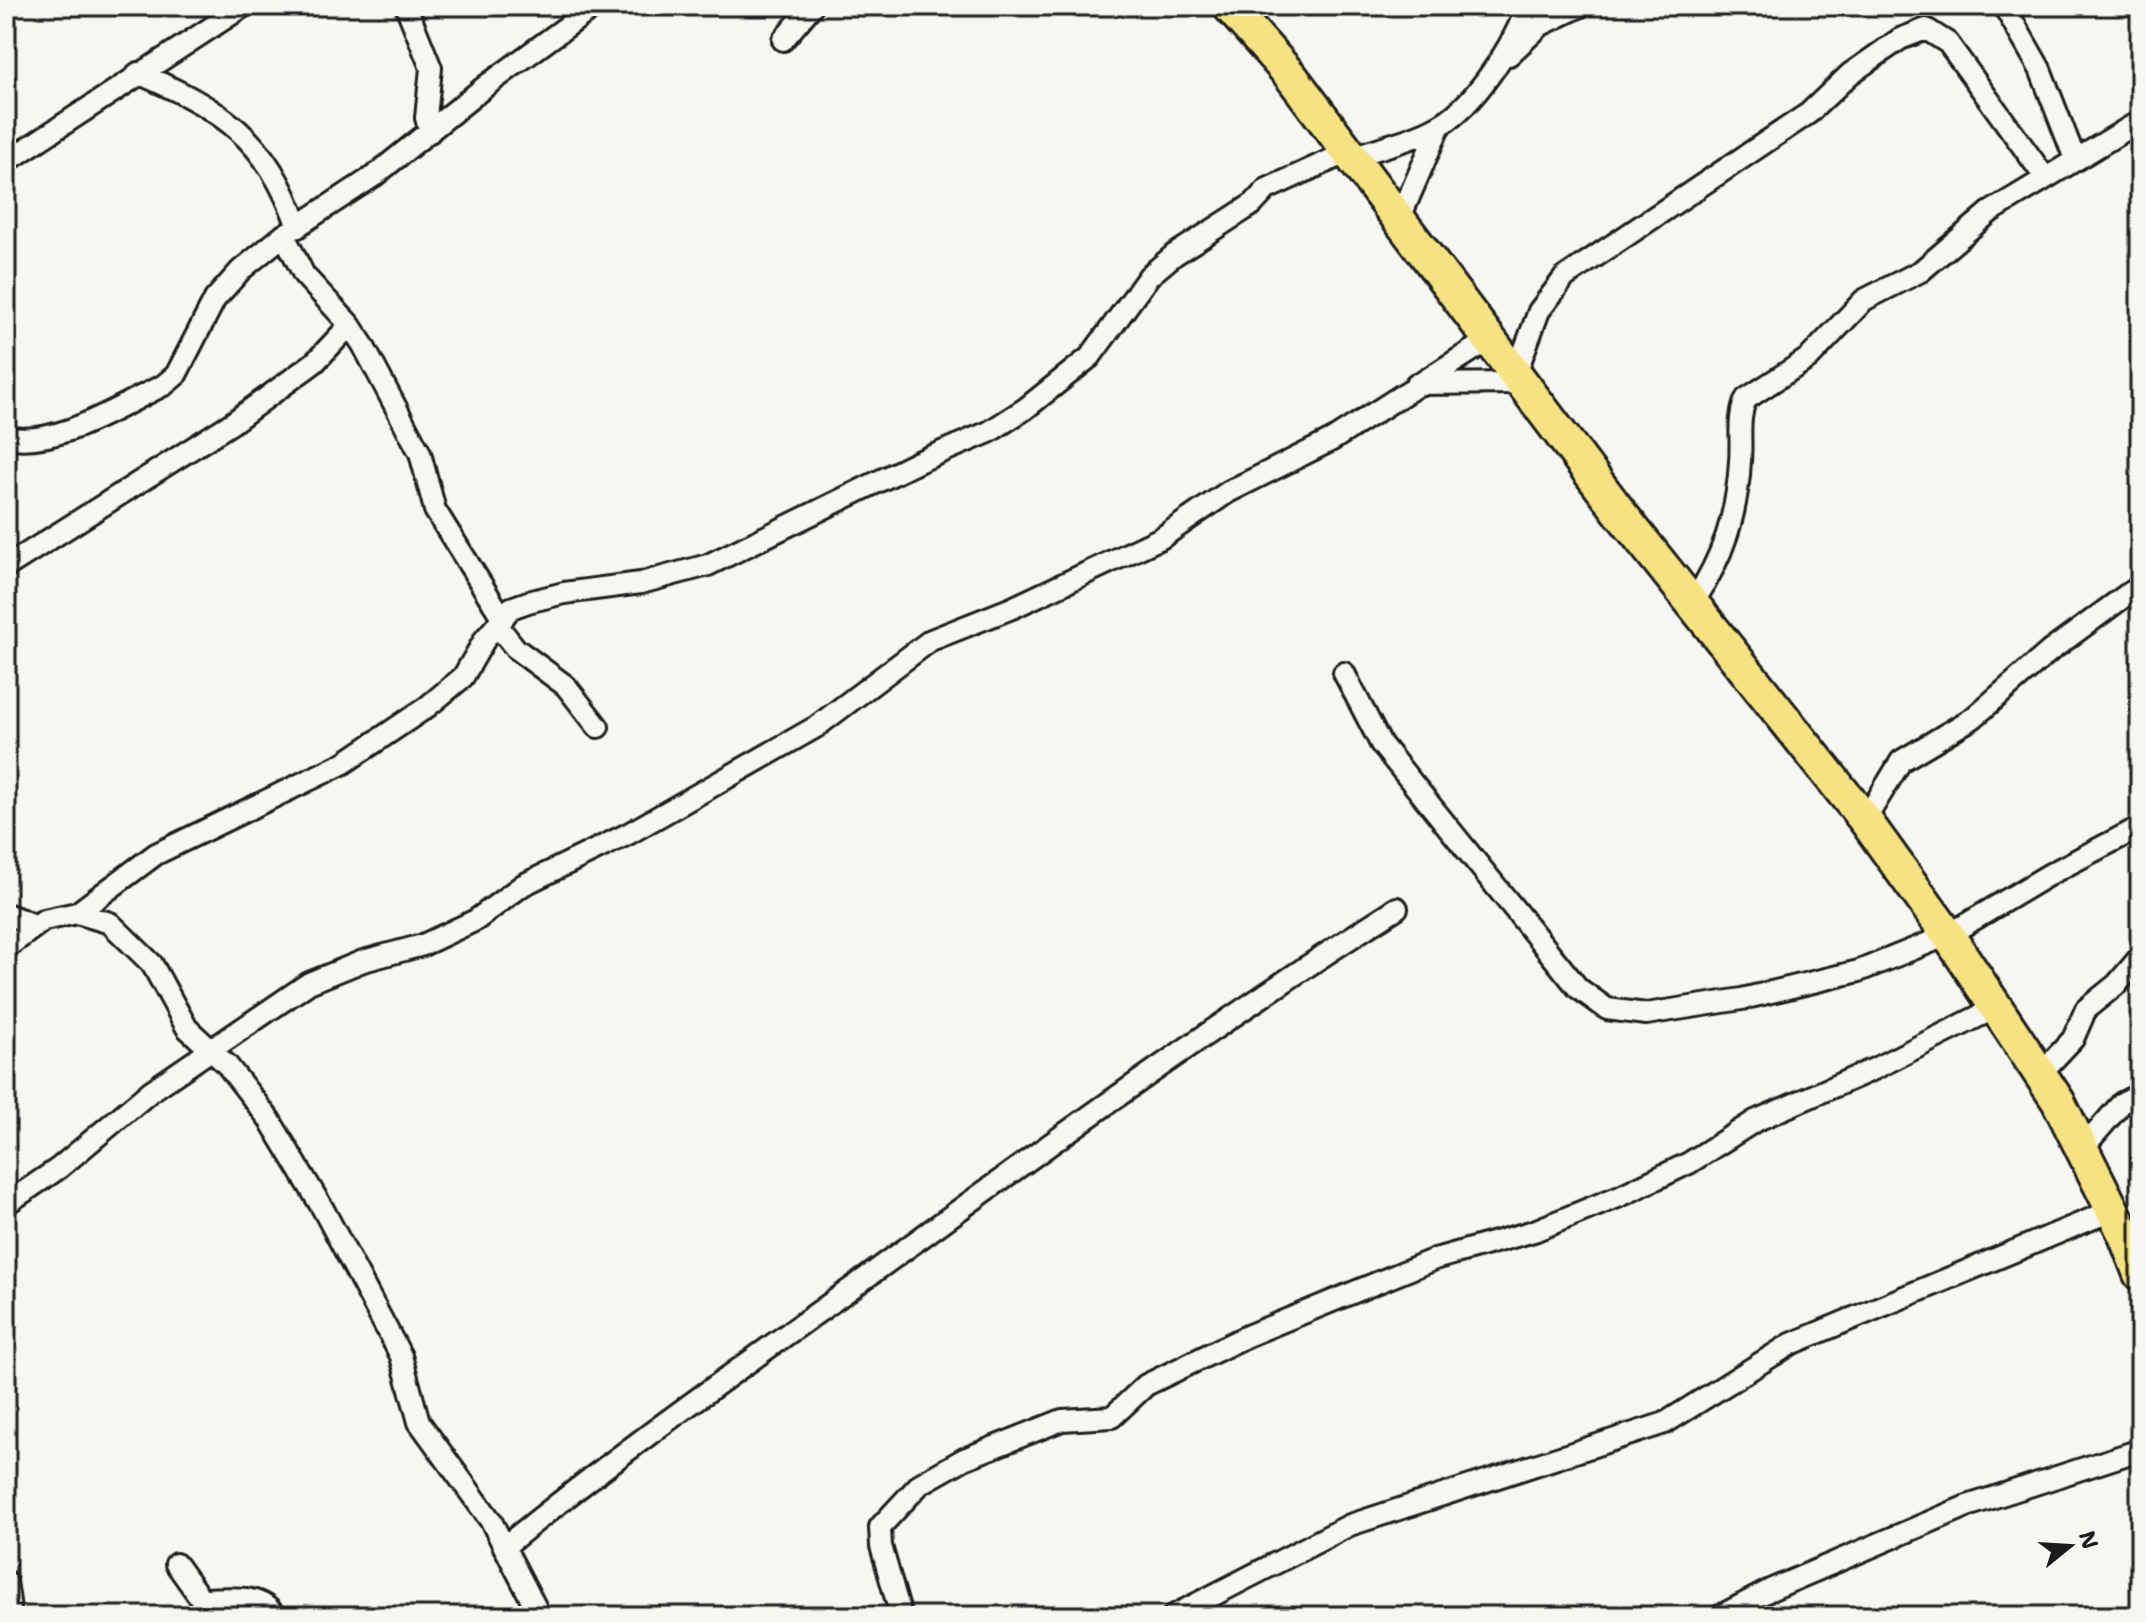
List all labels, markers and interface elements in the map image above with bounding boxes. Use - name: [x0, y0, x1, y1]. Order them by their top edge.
- north arrow: [2030, 1506, 2110, 1586]
- text: N: [2072, 1527, 2105, 1553]

